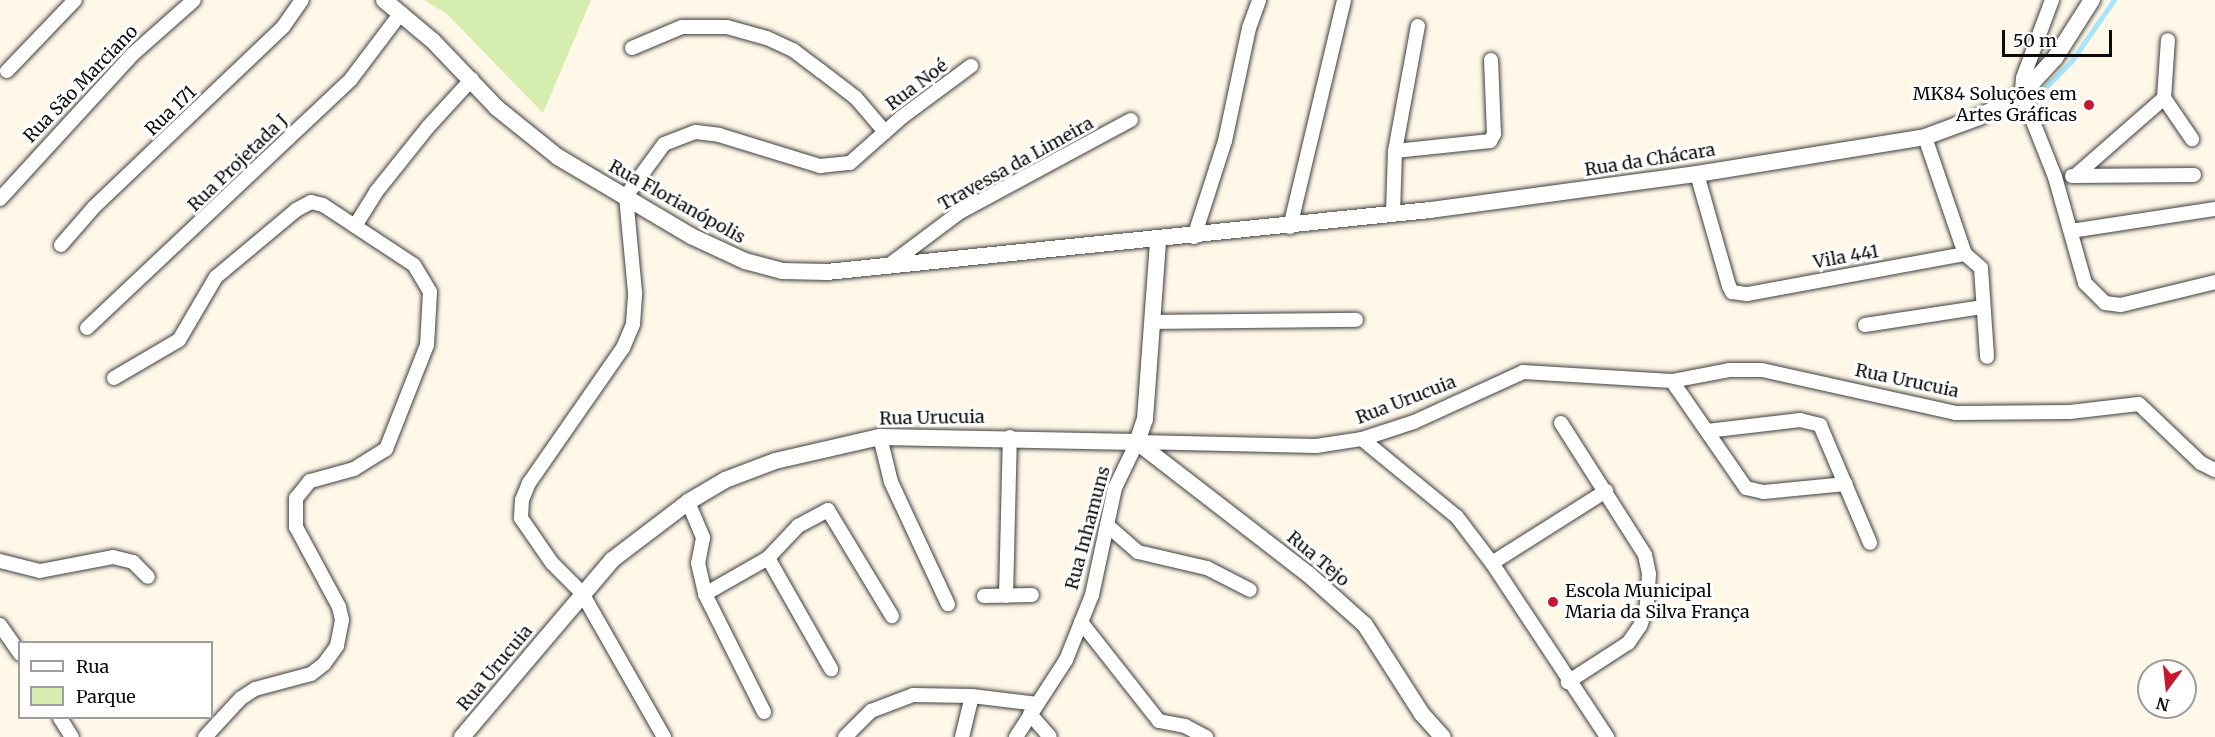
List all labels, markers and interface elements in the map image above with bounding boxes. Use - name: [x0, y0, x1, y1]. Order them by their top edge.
- scale bar: [2005, 18, 2114, 56]
- street label: Rua São Marciano: [19, 21, 143, 147]
- text: 50 m: [2013, 29, 2057, 52]
- street label: Rua Noé: [882, 55, 952, 115]
- street label: Rua 171: [141, 81, 201, 141]
- place label: MK84 Soluções em Artes Gráficas: [1913, 84, 2077, 127]
- marker: MK84 Soluções em Artes Gráficas: [2082, 98, 2096, 112]
- street label: Rua Projetada J: [184, 110, 292, 216]
- street label: Travessa da Limeira: [935, 112, 1097, 216]
- street label: Rua da Chácara: [1583, 139, 1717, 181]
- street label: Rua Florianópolis: [605, 156, 749, 248]
- street label: Vila 441: [1812, 241, 1880, 273]
- street label: Rua Urucuia: [1853, 359, 1961, 403]
- street label: Rua Urucuia: [1353, 371, 1459, 429]
- street label: Rua Urucuia: [879, 406, 985, 430]
- street label: Rua Inhamuns: [1061, 464, 1115, 592]
- street label: Rua Tejo: [1282, 527, 1354, 591]
- place label: Escola Municipal Maria da Silva França: [1565, 581, 1750, 624]
- marker: Escola Municipal Maria da Silva França: [1546, 595, 1560, 609]
- street label: Rua Urucuia: [453, 621, 537, 715]
- legend: [18, 641, 213, 719]
- text: Rua: [76, 655, 109, 678]
- north arrow: [2137, 659, 2197, 719]
- text: Parque: [76, 685, 136, 708]
- text: N: [2154, 693, 2172, 716]

